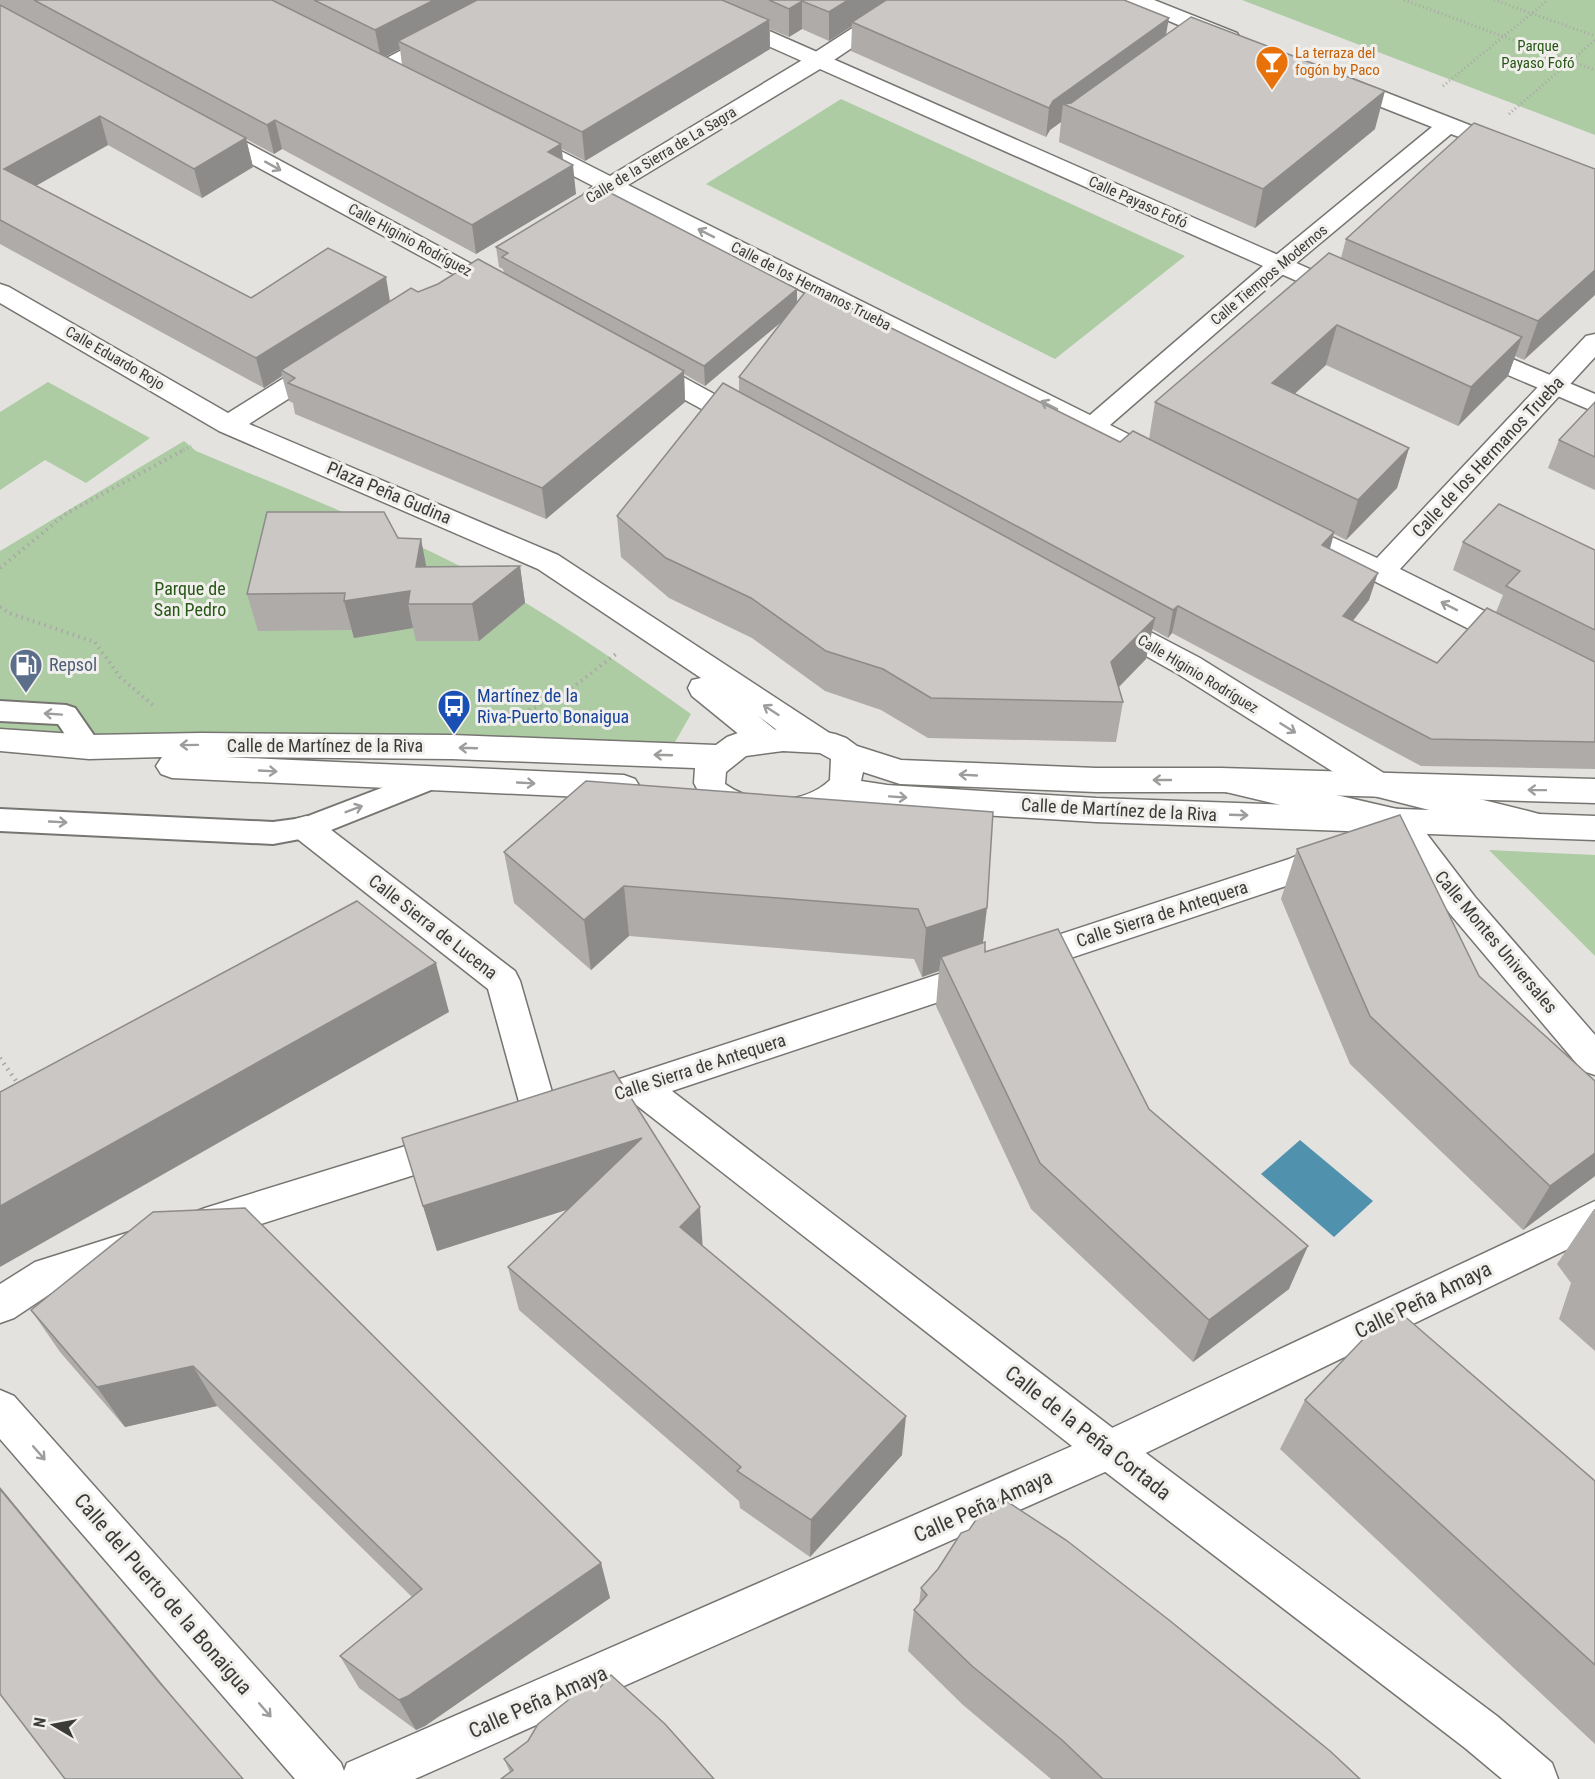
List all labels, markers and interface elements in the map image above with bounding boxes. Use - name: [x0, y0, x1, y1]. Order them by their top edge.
- park label: Parque Payaso Fofó: [1501, 37, 1575, 72]
- bar icon: La terraza del fogón by Paco: [1254, 44, 1290, 91]
- place label: La terraza del fogón by Paco: [1295, 44, 1380, 79]
- street label: Calle de la Sierra de La Sagra: [583, 103, 739, 207]
- one-way arrow: [263, 161, 281, 172]
- street label: Calle Payaso Fofó: [1086, 172, 1190, 232]
- street label: Calle Higinio Rodríguez: [345, 200, 475, 280]
- street label: Calle Tiempos Modernos: [1207, 221, 1331, 329]
- one-way arrow: [697, 227, 715, 239]
- street label: Calle de los Hermanos Trueba: [728, 238, 894, 334]
- street label: Calle Eduardo Rojo: [62, 322, 168, 394]
- street label: Calle de los Hermanos Trueba: [1407, 372, 1568, 542]
- one-way arrow: [1041, 399, 1059, 411]
- street label: Plaza Peña Gudina: [324, 457, 454, 528]
- park label: Parque de San Pedro: [154, 578, 226, 620]
- one-way arrow: [1441, 600, 1458, 612]
- street label: Calle Higinio Rodríguez: [1134, 631, 1262, 717]
- fuel station icon: Repsol: [8, 647, 44, 694]
- place label: Repsol: [49, 654, 97, 675]
- place label: Martínez de la Riva-Puerto Bonaigua: [477, 685, 629, 727]
- bus stop icon: Martínez de la Riva-Puerto Bonaigua: [436, 688, 472, 735]
- one-way arrow: [763, 704, 780, 716]
- one-way arrow: [43, 709, 63, 720]
- one-way arrow: [1279, 723, 1296, 735]
- street label: Calle de Martínez de la Riva: [227, 735, 423, 756]
- one-way arrow: [179, 739, 199, 751]
- one-way arrow: [458, 742, 478, 753]
- one-way arrow: [653, 749, 673, 760]
- one-way arrow: [258, 765, 278, 776]
- one-way arrow: [958, 769, 978, 780]
- one-way arrow: [1153, 774, 1173, 786]
- one-way arrow: [515, 777, 535, 789]
- one-way arrow: [1527, 784, 1547, 796]
- one-way arrow: [887, 792, 907, 803]
- street label: Calle de Martínez de la Riva: [1020, 794, 1218, 825]
- one-way arrow: [344, 803, 363, 814]
- one-way arrow: [1229, 810, 1249, 821]
- one-way arrow: [48, 817, 68, 828]
- street label: Calle Montes Universales: [1431, 866, 1562, 1017]
- street label: Calle Sierra de Lucena: [365, 870, 502, 983]
- street label: Calle Sierra de Antequera: [1073, 876, 1250, 951]
- street label: Calle Sierra de Antequera: [611, 1029, 788, 1104]
- street label: Calle Peña Amaya: [1351, 1257, 1495, 1343]
- street label: Calle de la Peña Cortada: [1000, 1361, 1176, 1505]
- one-way arrow: [32, 1445, 46, 1460]
- street label: Calle Peña Amaya: [910, 1465, 1056, 1547]
- street label: Calle del Puerto de la Bonaigua: [69, 1489, 257, 1699]
- street label: Calle Peña Amaya: [465, 1661, 611, 1743]
- north arrow: [24, 1695, 84, 1755]
- one-way arrow: [258, 1702, 272, 1717]
- text: N: [30, 1716, 50, 1729]

